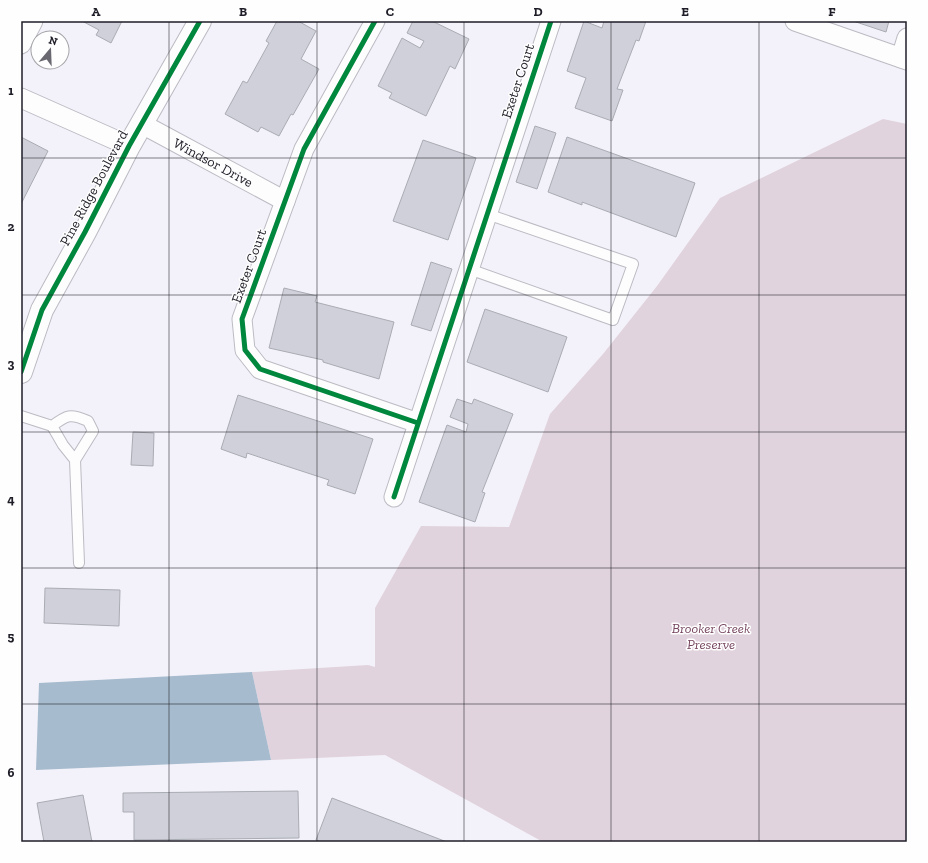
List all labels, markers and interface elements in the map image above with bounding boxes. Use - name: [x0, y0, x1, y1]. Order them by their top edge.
- text: A: [92, 4, 101, 19]
- text: B: [239, 4, 247, 19]
- text: C: [386, 4, 394, 19]
- text: D: [533, 4, 543, 19]
- text: E: [681, 4, 689, 19]
- text: F: [828, 4, 836, 19]
- north arrow: [30, 30, 70, 70]
- text: N: [47, 34, 60, 49]
- street label: Exeter Court: [498, 41, 538, 121]
- text: 1: [8, 83, 14, 98]
- street label: Pine Ridge Boulevard: [56, 127, 132, 249]
- street label: Windsor Drive: [171, 134, 256, 191]
- text: 2: [8, 219, 15, 234]
- street label: Exeter Court: [228, 226, 271, 305]
- text: 3: [8, 356, 15, 371]
- text: 4: [7, 492, 15, 507]
- park label: Brooker Creek Preserve: [672, 620, 750, 653]
- text: 5: [8, 629, 15, 644]
- text: 6: [8, 765, 15, 780]

